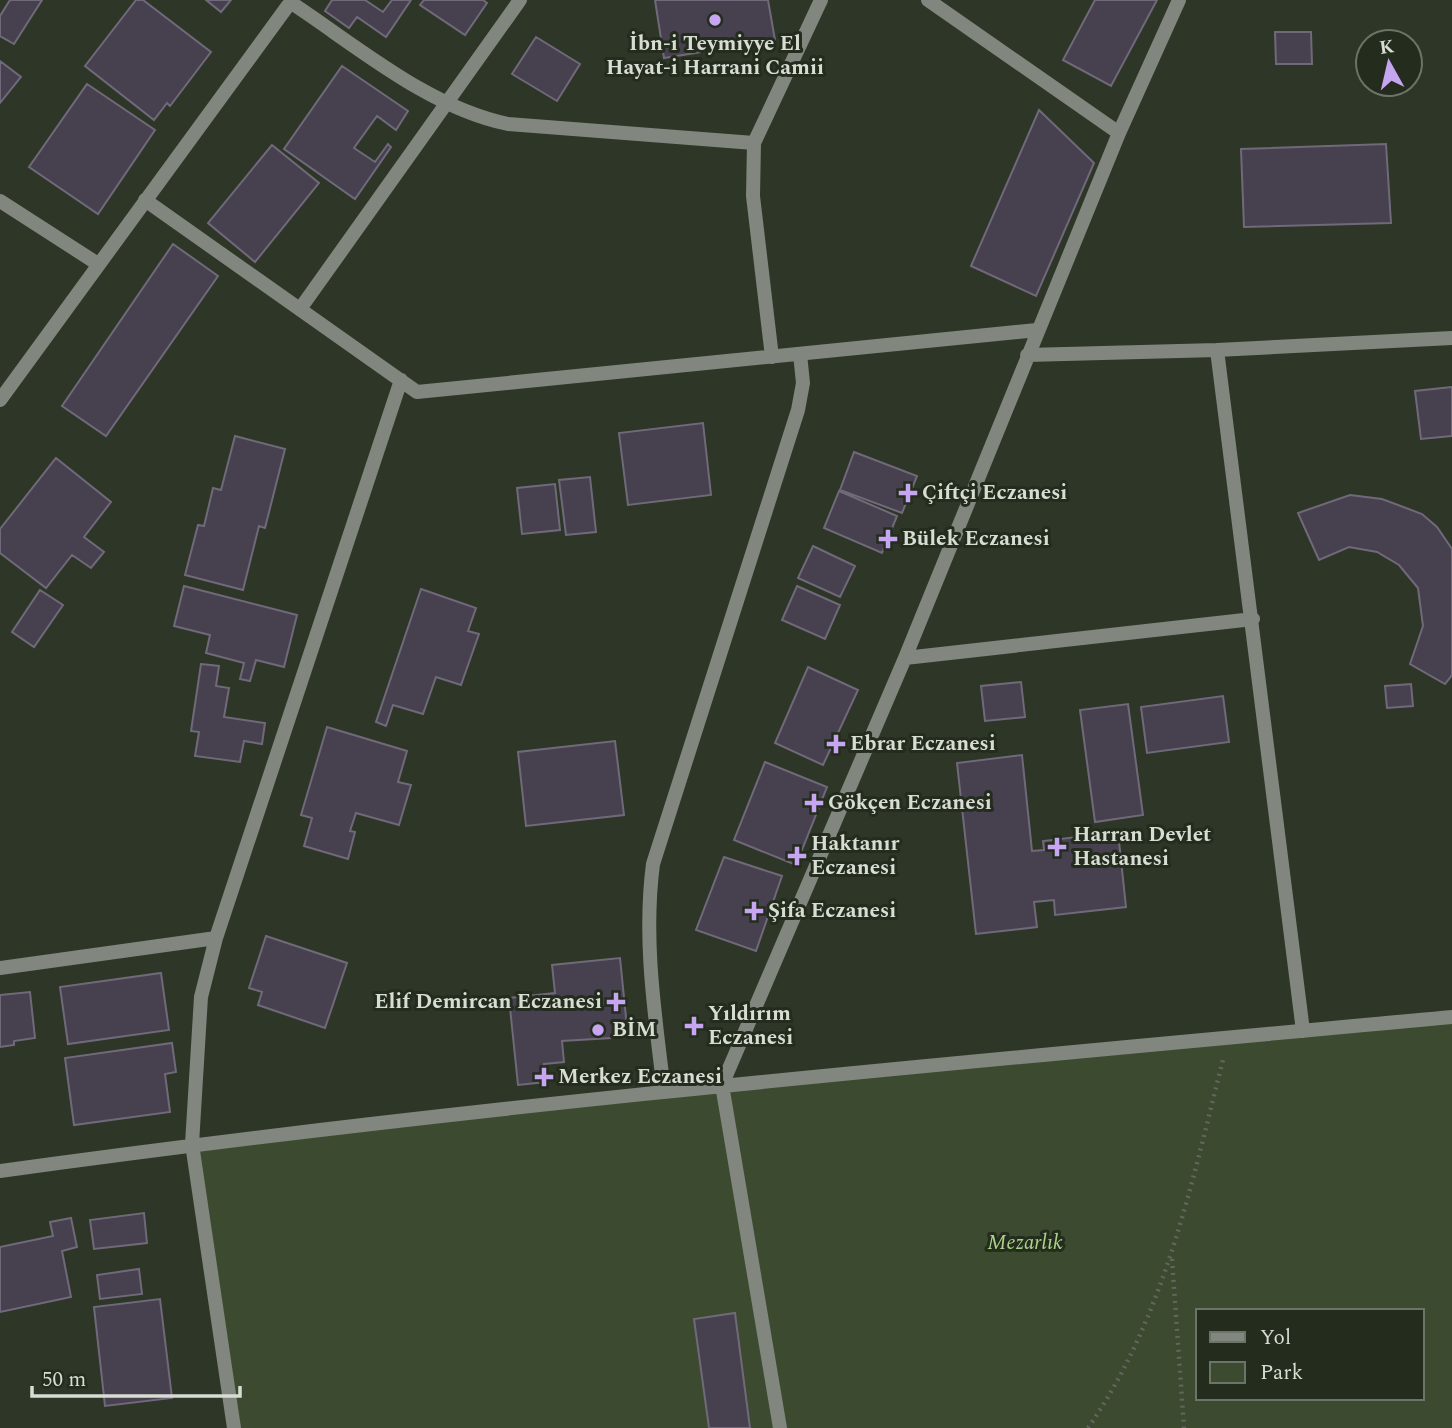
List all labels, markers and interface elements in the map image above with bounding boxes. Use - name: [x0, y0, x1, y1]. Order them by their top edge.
- marker: İbn-i Teymiyye El Hayat-i Harrani Camii: [707, 12, 723, 28]
- place label: İbn-i Teymiyye El Hayat-i Harrani Camii: [606, 28, 824, 84]
- north arrow: [1354, 28, 1424, 98]
- text: K: [1378, 32, 1396, 63]
- place label: Çiftçi Eczanesi: [922, 477, 1067, 509]
- marker: Çiftçi Eczanesi: [900, 485, 916, 501]
- place label: Bülek Eczanesi: [902, 523, 1050, 555]
- marker: Bülek Eczanesi: [880, 531, 896, 547]
- place label: Ebrar Eczanesi: [850, 728, 996, 760]
- marker: Ebrar Eczanesi: [828, 736, 844, 752]
- place label: Gökçen Eczanesi: [828, 787, 992, 819]
- marker: Gökçen Eczanesi: [806, 795, 822, 811]
- place label: Harran Devlet Hastanesi: [1073, 819, 1211, 875]
- place label: Haktanır Eczanesi: [811, 828, 900, 884]
- marker: Harran Devlet Hastanesi: [1047, 837, 1067, 857]
- marker: Haktanır Eczanesi: [789, 848, 805, 864]
- place label: Şifa Eczanesi: [768, 895, 896, 927]
- marker: Şifa Eczanesi: [746, 903, 762, 919]
- place label: Elif Demircan Eczanesi: [374, 986, 602, 1018]
- marker: Elif Demircan Eczanesi: [608, 994, 624, 1010]
- place label: Yıldırım Eczanesi: [708, 998, 793, 1054]
- place label: BİM: [612, 1014, 656, 1046]
- marker: Yıldırım Eczanesi: [686, 1018, 702, 1034]
- marker: BİM: [590, 1022, 606, 1038]
- place label: Merkez Eczanesi: [558, 1061, 722, 1093]
- marker: Merkez Eczanesi: [536, 1069, 552, 1085]
- park label: Mezarlık: [987, 1227, 1063, 1259]
- legend: [1196, 1309, 1424, 1400]
- text: Yol: [1260, 1322, 1291, 1354]
- scale bar: [32, 1354, 240, 1398]
- text: Park: [1260, 1357, 1304, 1389]
- text: 50 m: [42, 1364, 86, 1396]

